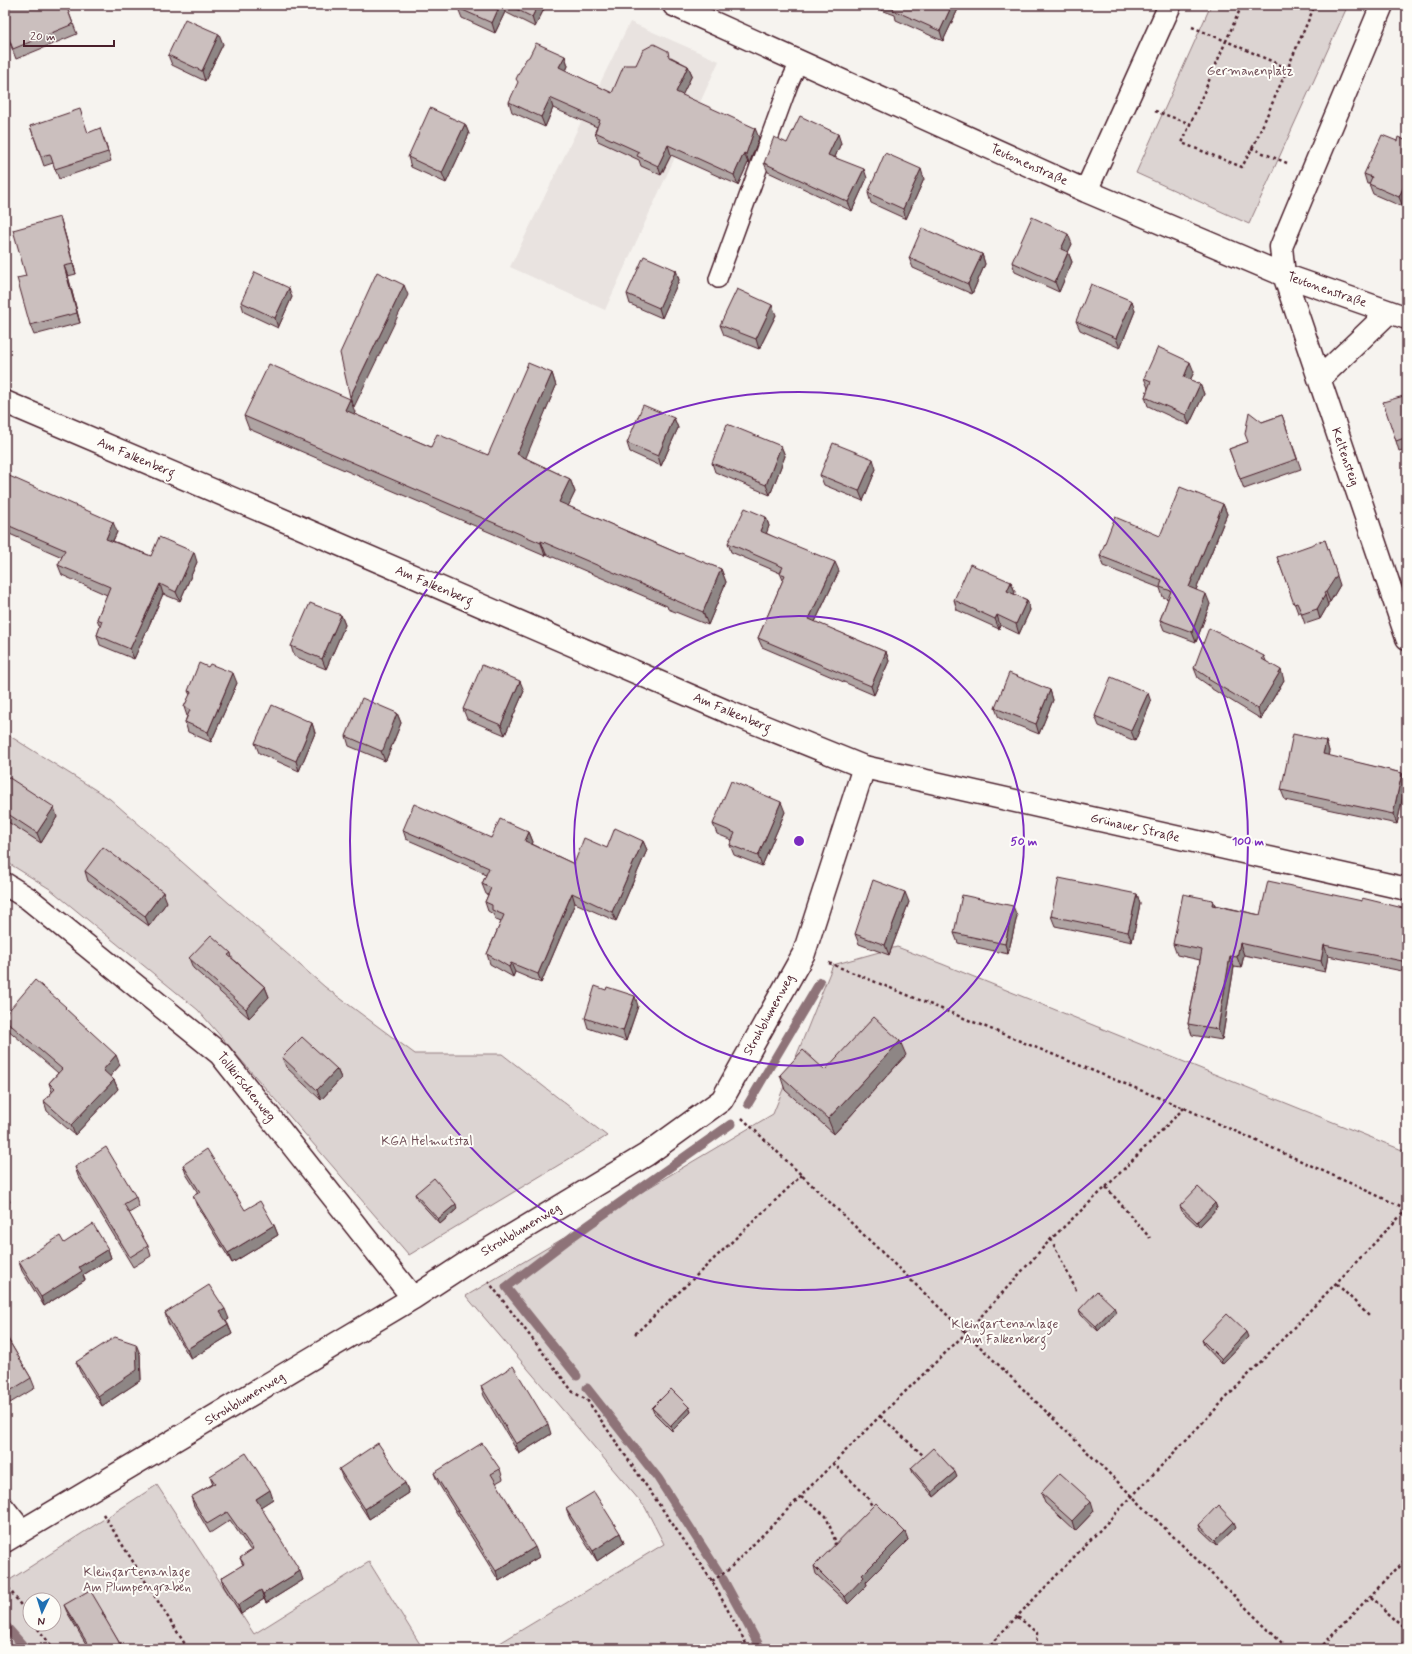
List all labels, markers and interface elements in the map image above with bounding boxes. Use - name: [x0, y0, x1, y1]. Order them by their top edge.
- scale bar: [24, 22, 114, 48]
- text: 20 m: [30, 29, 56, 45]
- park label: Germanenplatz: [1207, 63, 1294, 80]
- street label: Teutonenstraße: [988, 140, 1070, 190]
- street label: Teutonenstraße: [1285, 268, 1369, 312]
- street label: Keltensteig: [1327, 425, 1363, 489]
- street label: Am Falkenberg: [94, 434, 177, 484]
- street label: Am Falkenberg: [392, 562, 475, 612]
- street label: Am Falkenberg: [690, 689, 773, 739]
- street label: Grünauer Straße: [1089, 809, 1181, 847]
- centre of rings: [792, 834, 806, 848]
- text: 50 m: [1011, 834, 1038, 850]
- text: 100 m: [1232, 834, 1265, 850]
- street label: Strohblumenweg: [740, 971, 798, 1059]
- street label: Tollkirschenweg: [212, 1049, 279, 1126]
- park label: KGA Helmutstal: [381, 1133, 473, 1150]
- street label: Strohblumenweg: [478, 1199, 564, 1261]
- park label: Kleingartenanlage Am Falkenberg: [952, 1316, 1059, 1350]
- street label: Strohblumenweg: [202, 1368, 288, 1430]
- park label: Kleingartenanlage Am Plumpengraben: [83, 1564, 191, 1596]
- north arrow: [22, 1592, 62, 1632]
- text: N: [37, 1614, 46, 1628]

